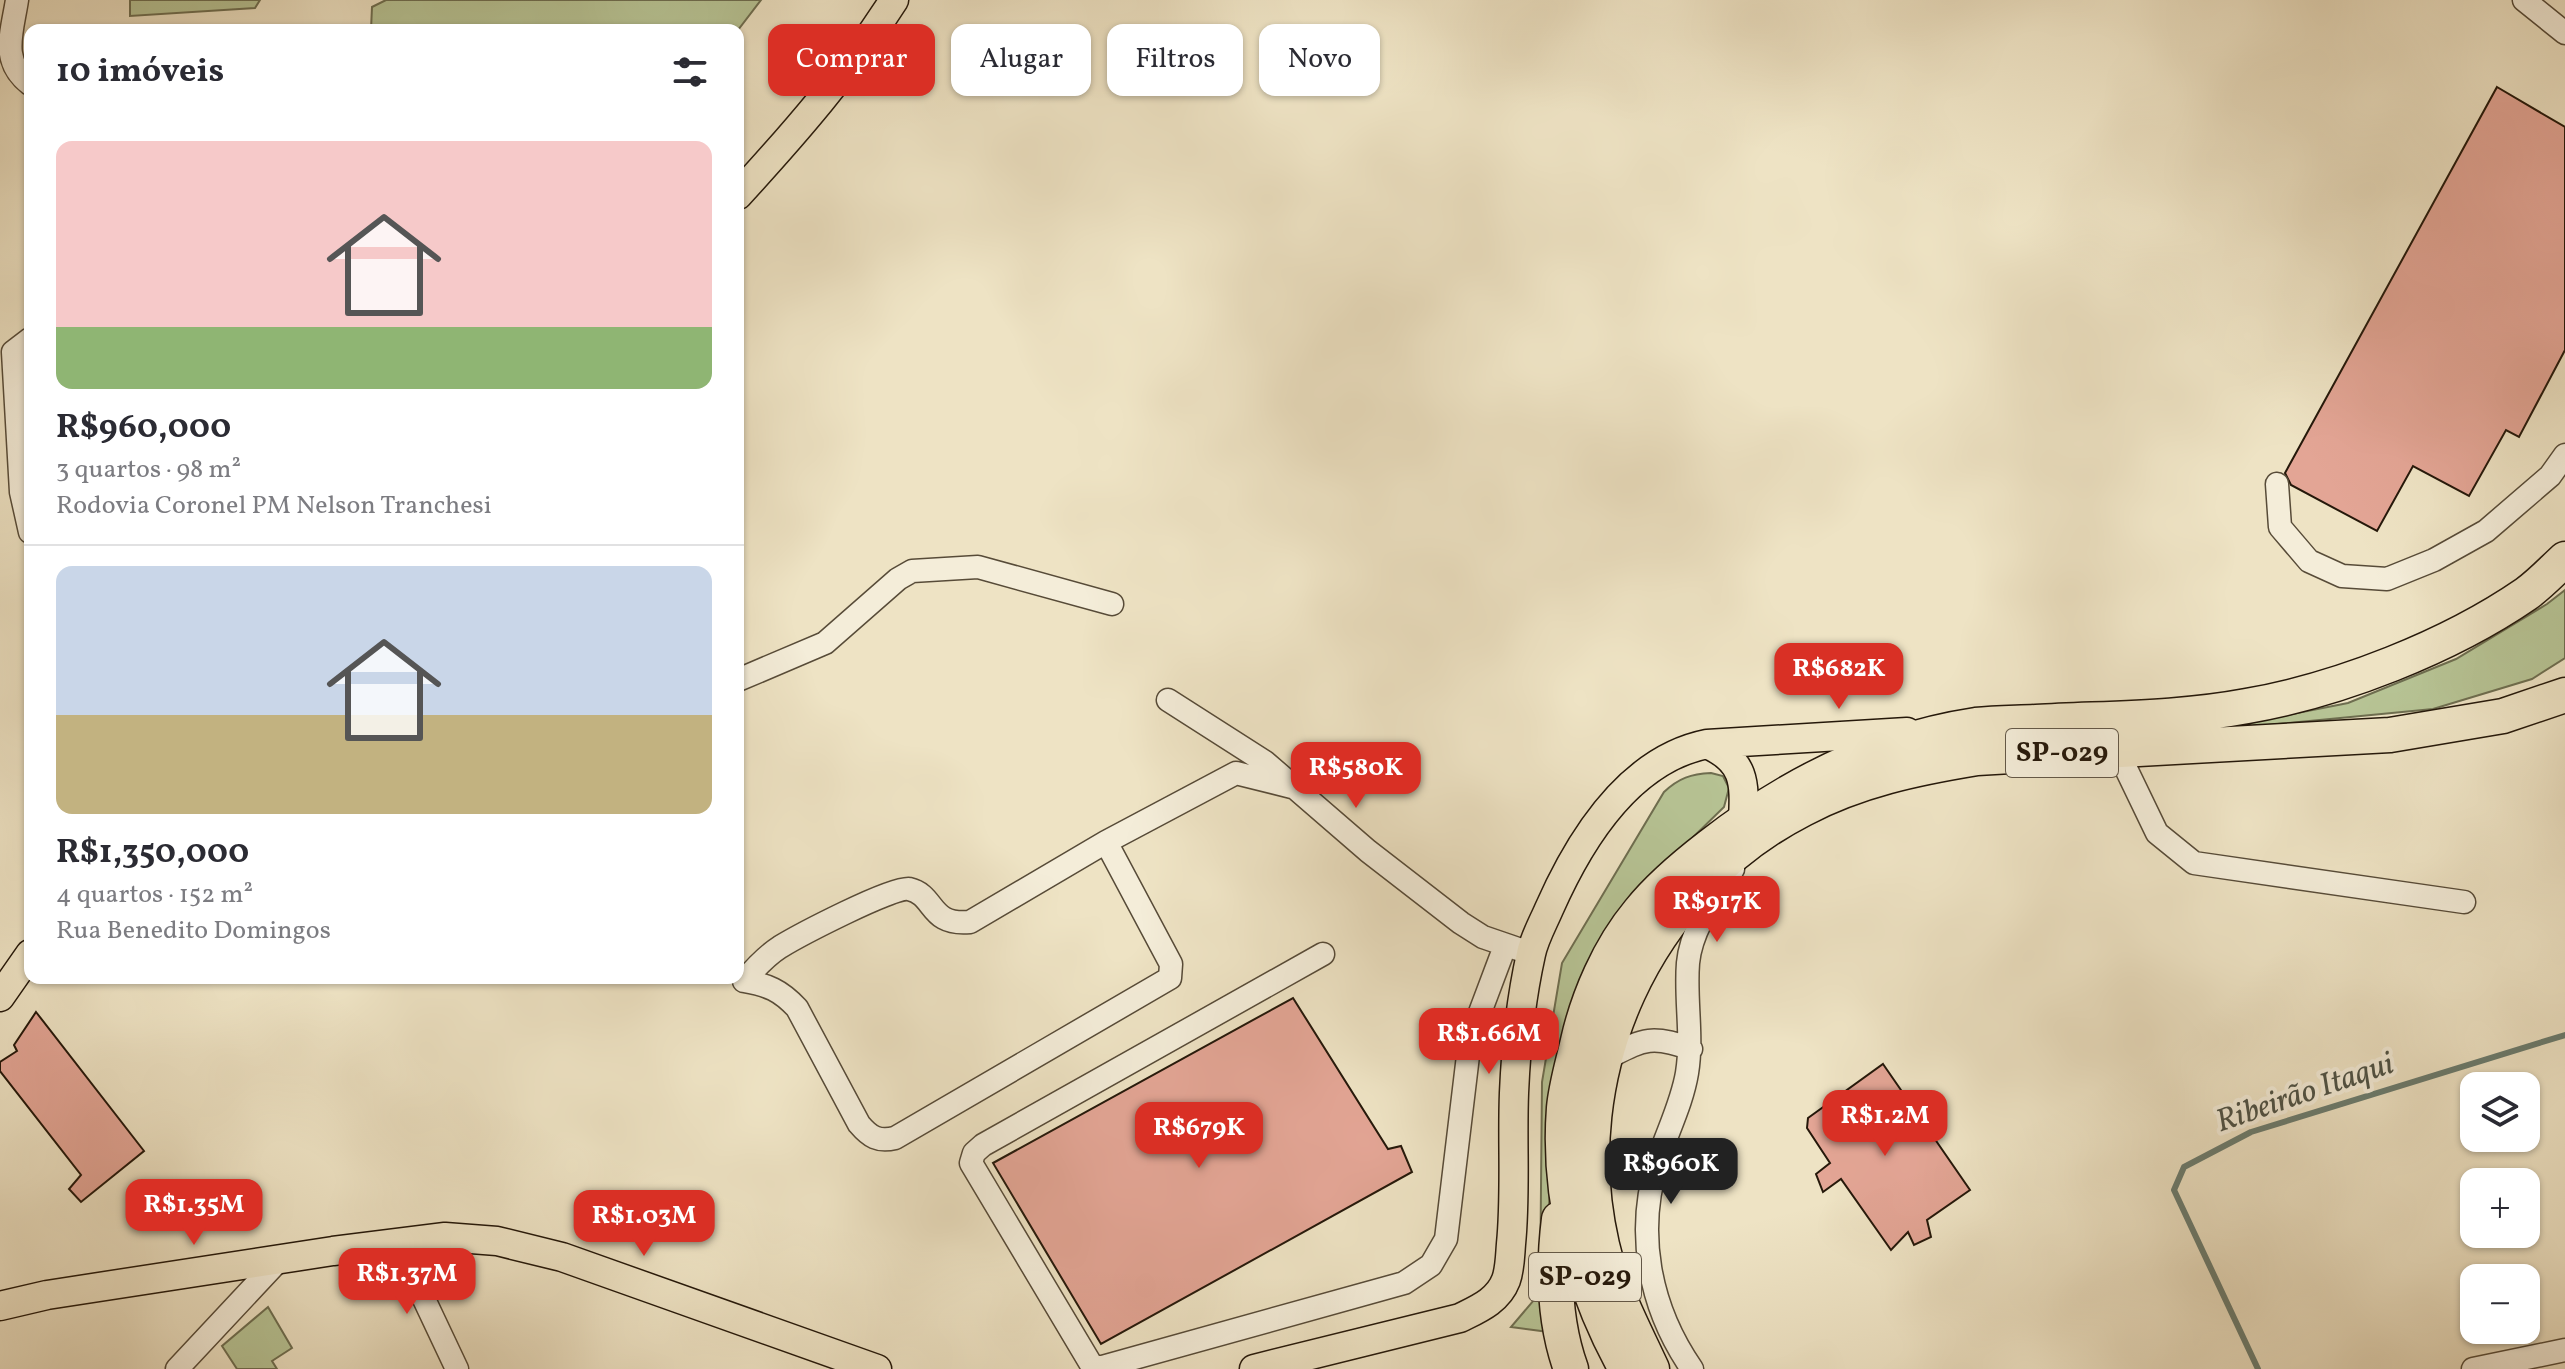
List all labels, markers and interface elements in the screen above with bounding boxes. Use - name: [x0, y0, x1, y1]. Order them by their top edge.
- chip: Comprar: [768, 24, 935, 96]
- chip: Alugar: [951, 24, 1091, 96]
- chip: Filtros: [1107, 24, 1243, 96]
- chip: Novo: [1259, 24, 1380, 96]
- text: 10 imóveis: [56, 49, 224, 96]
- icon: filters: [668, 50, 712, 94]
- icon: home: [312, 193, 456, 337]
- text: R$960,000: [56, 405, 231, 452]
- text: 3 quartos · 98 m²: [56, 452, 241, 488]
- text: Rodovia Coronel PM Nelson Tranchesi: [56, 488, 491, 524]
- icon: home: [312, 618, 456, 762]
- pin: R$682K: [1774, 643, 1904, 711]
- text: R$682K: [1792, 651, 1886, 687]
- road number: SP-029: [2006, 729, 2118, 777]
- pin: R$580K: [1291, 742, 1421, 810]
- text: R$580K: [1309, 750, 1403, 786]
- text: R$1,350,000: [56, 830, 249, 877]
- pin: R$917K: [1652, 876, 1782, 944]
- text: 4 quartos · 152 m²: [56, 877, 253, 913]
- text: R$917K: [1673, 884, 1761, 920]
- text: Rua Benedito Domingos: [56, 913, 331, 949]
- pin: R$1.66M: [1415, 1008, 1563, 1076]
- text: R$1.66M: [1437, 1016, 1541, 1052]
- water label: Ribeirão Itaqui: [2210, 1043, 2401, 1145]
- map controls: [2460, 1072, 2540, 1344]
- button: layers: [2460, 1072, 2540, 1152]
- pin: R$1.2M: [1820, 1090, 1950, 1158]
- text: R$1.2M: [1840, 1098, 1930, 1134]
- pin: R$679K: [1134, 1102, 1264, 1170]
- text: R$679K: [1153, 1110, 1245, 1146]
- pin: R$960K: [1606, 1138, 1736, 1206]
- text: R$960K: [1623, 1146, 1719, 1182]
- button: +: [2460, 1168, 2540, 1248]
- pin: R$1.35M: [120, 1179, 268, 1247]
- text: R$1.35M: [144, 1187, 244, 1223]
- pin: R$1.03M: [570, 1190, 718, 1258]
- text: R$1.03M: [592, 1198, 696, 1234]
- pin: R$1.37M: [333, 1248, 481, 1316]
- road number: SP-029: [1529, 1253, 1641, 1301]
- text: R$1.37M: [357, 1256, 457, 1292]
- button: −: [2460, 1264, 2540, 1344]

